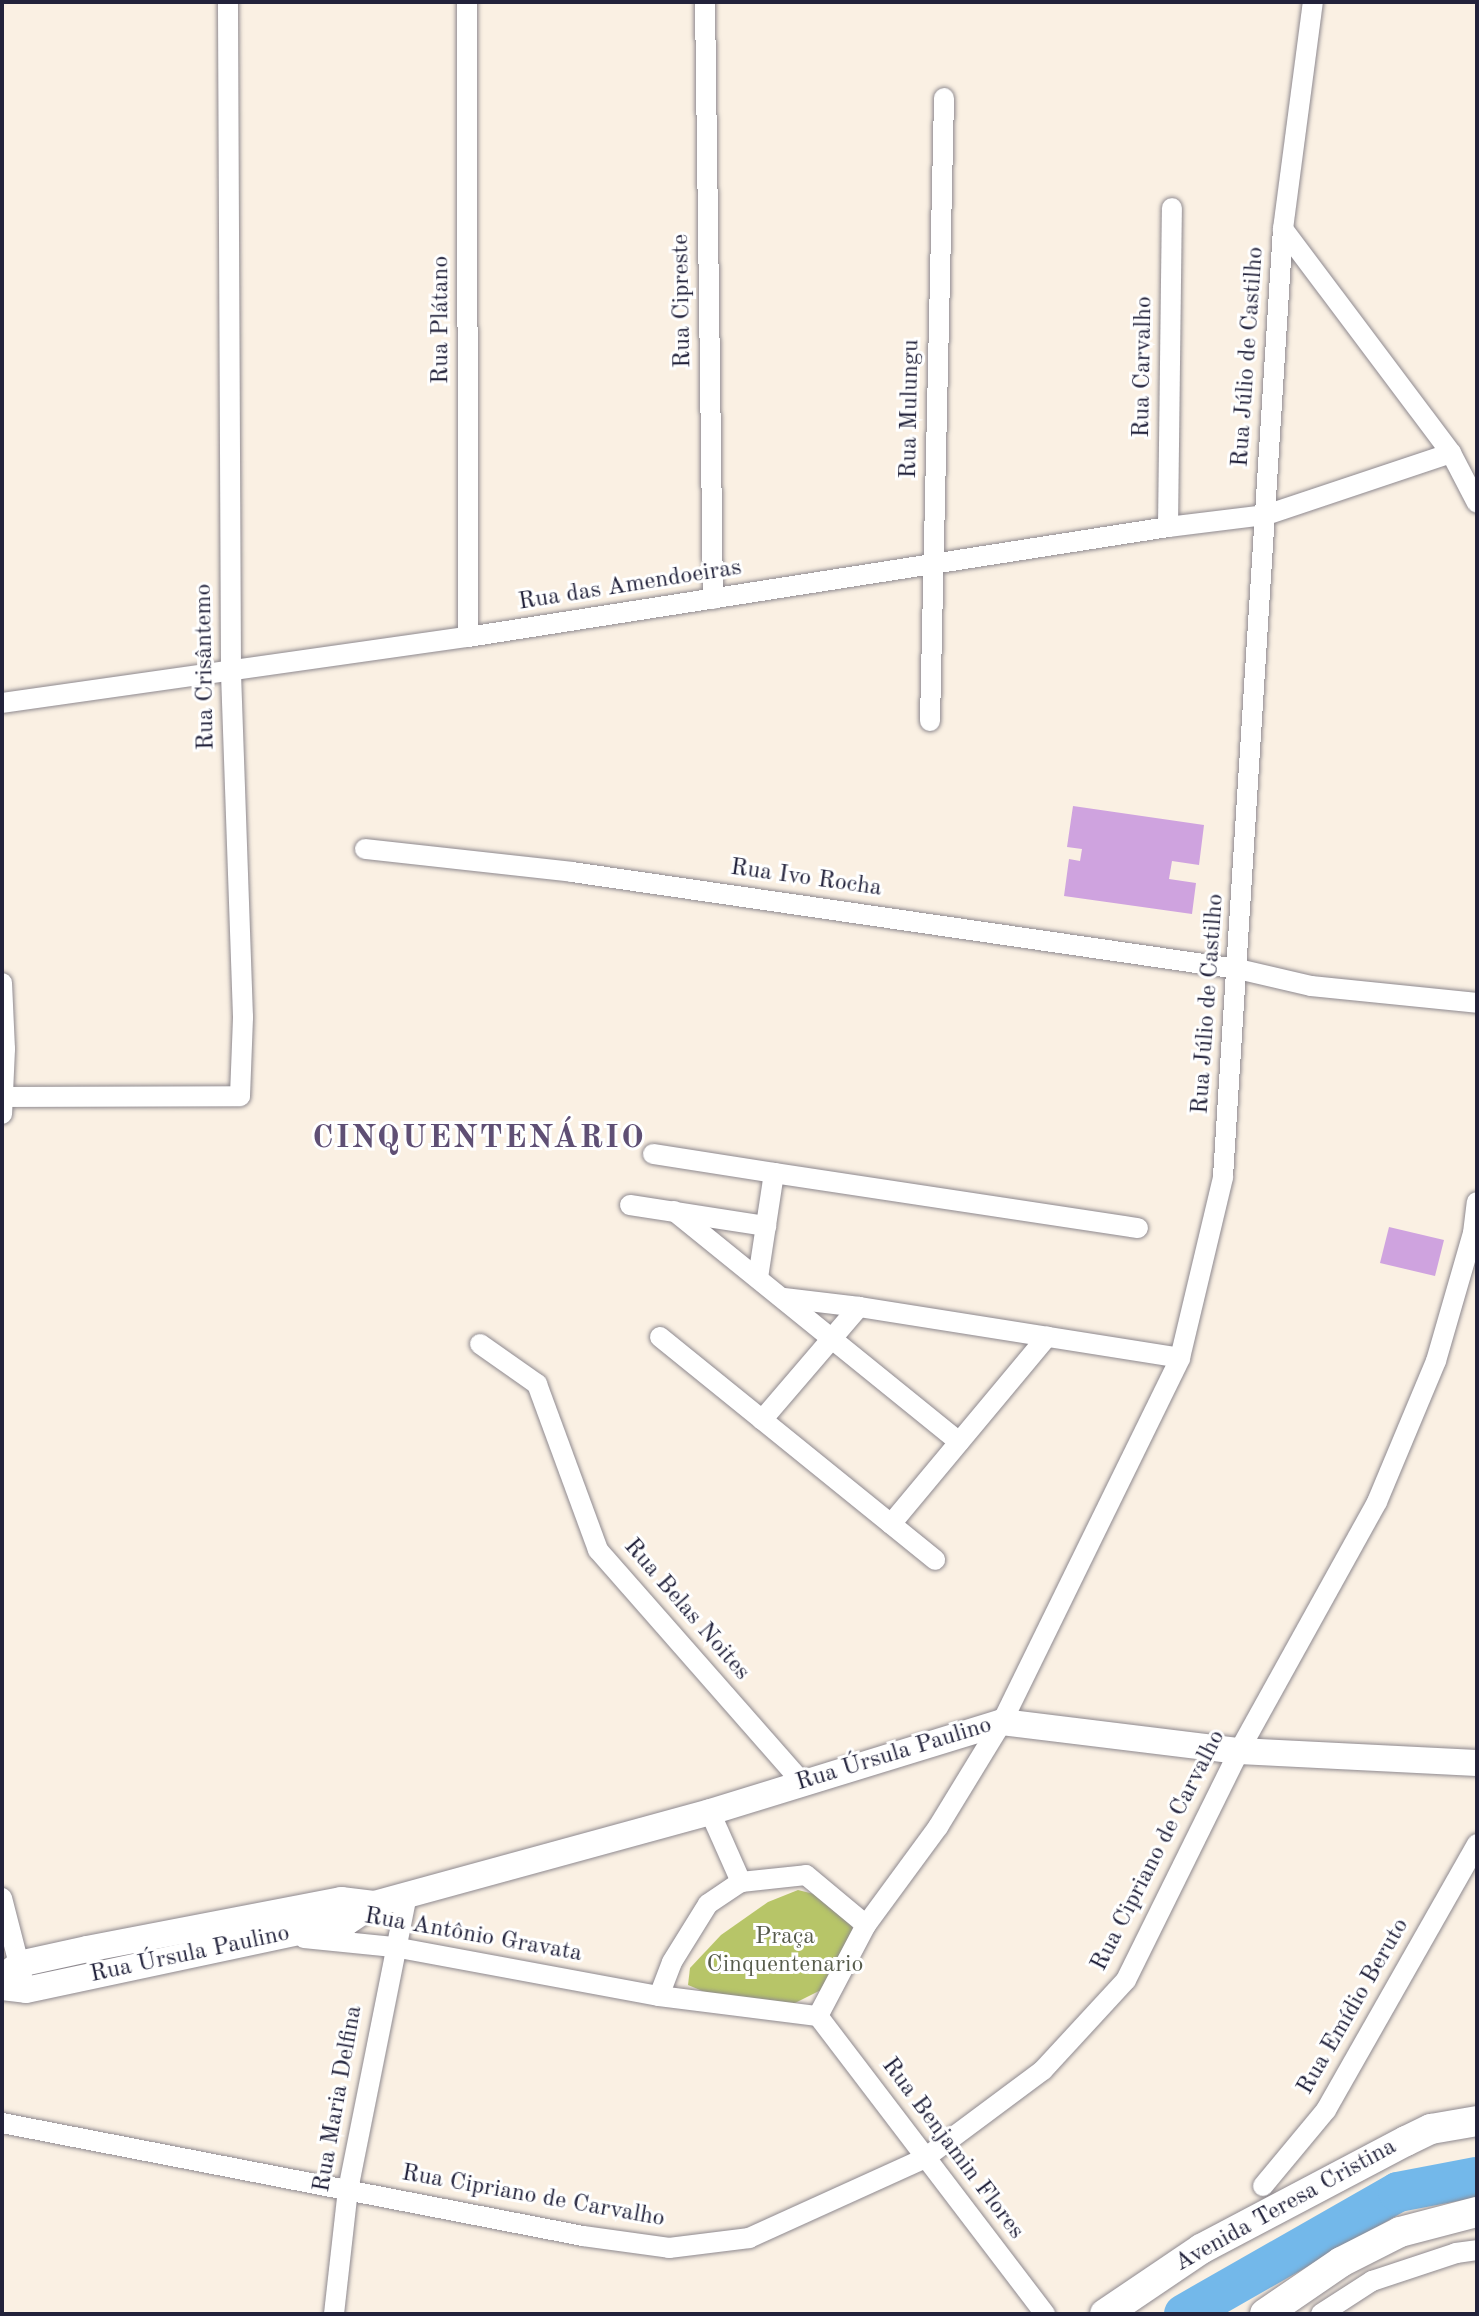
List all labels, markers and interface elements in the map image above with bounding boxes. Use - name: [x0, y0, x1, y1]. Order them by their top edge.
- street label: Rua Cipreste: [667, 234, 699, 368]
- street label: Rua Júlio de Castilho: [1227, 246, 1271, 468]
- street label: Rua Plátano: [428, 256, 456, 384]
- street label: Rua Carvalho: [1128, 296, 1160, 438]
- street label: Rua Mulungu: [895, 339, 927, 479]
- street label: Rua das Amendoeiras: [516, 554, 744, 618]
- street label: Rua Crisântemo: [190, 583, 222, 751]
- street label: Rua Ivo Rocha: [728, 854, 884, 904]
- street label: Rua Júlio de Castilho: [1187, 893, 1231, 1115]
- district label: CINQUENTENÁRIO: [312, 1120, 646, 1158]
- street label: Rua Belas Noites: [617, 1533, 755, 1687]
- street label: Rua Úrsula Paulino: [793, 1712, 995, 1798]
- street label: Rua Cipriano de Carvalho: [1086, 1726, 1232, 1976]
- street label: Rua Antônio Gravata: [362, 1903, 584, 1969]
- street label: Rua Emídio Beruto: [1292, 1914, 1416, 2100]
- street label: Rua Úrsula Paulino: [88, 1920, 292, 1990]
- park label: Praça Cinquentenario: [707, 1924, 863, 1980]
- street label: Rua Maria Delfina: [308, 2003, 370, 2195]
- street label: Rua Benjamin Flores: [874, 2053, 1030, 2245]
- street label: Avenida Teresa Cristina: [1170, 2133, 1402, 2279]
- street label: Rua Cipriano de Carvalho: [399, 2160, 667, 2234]

